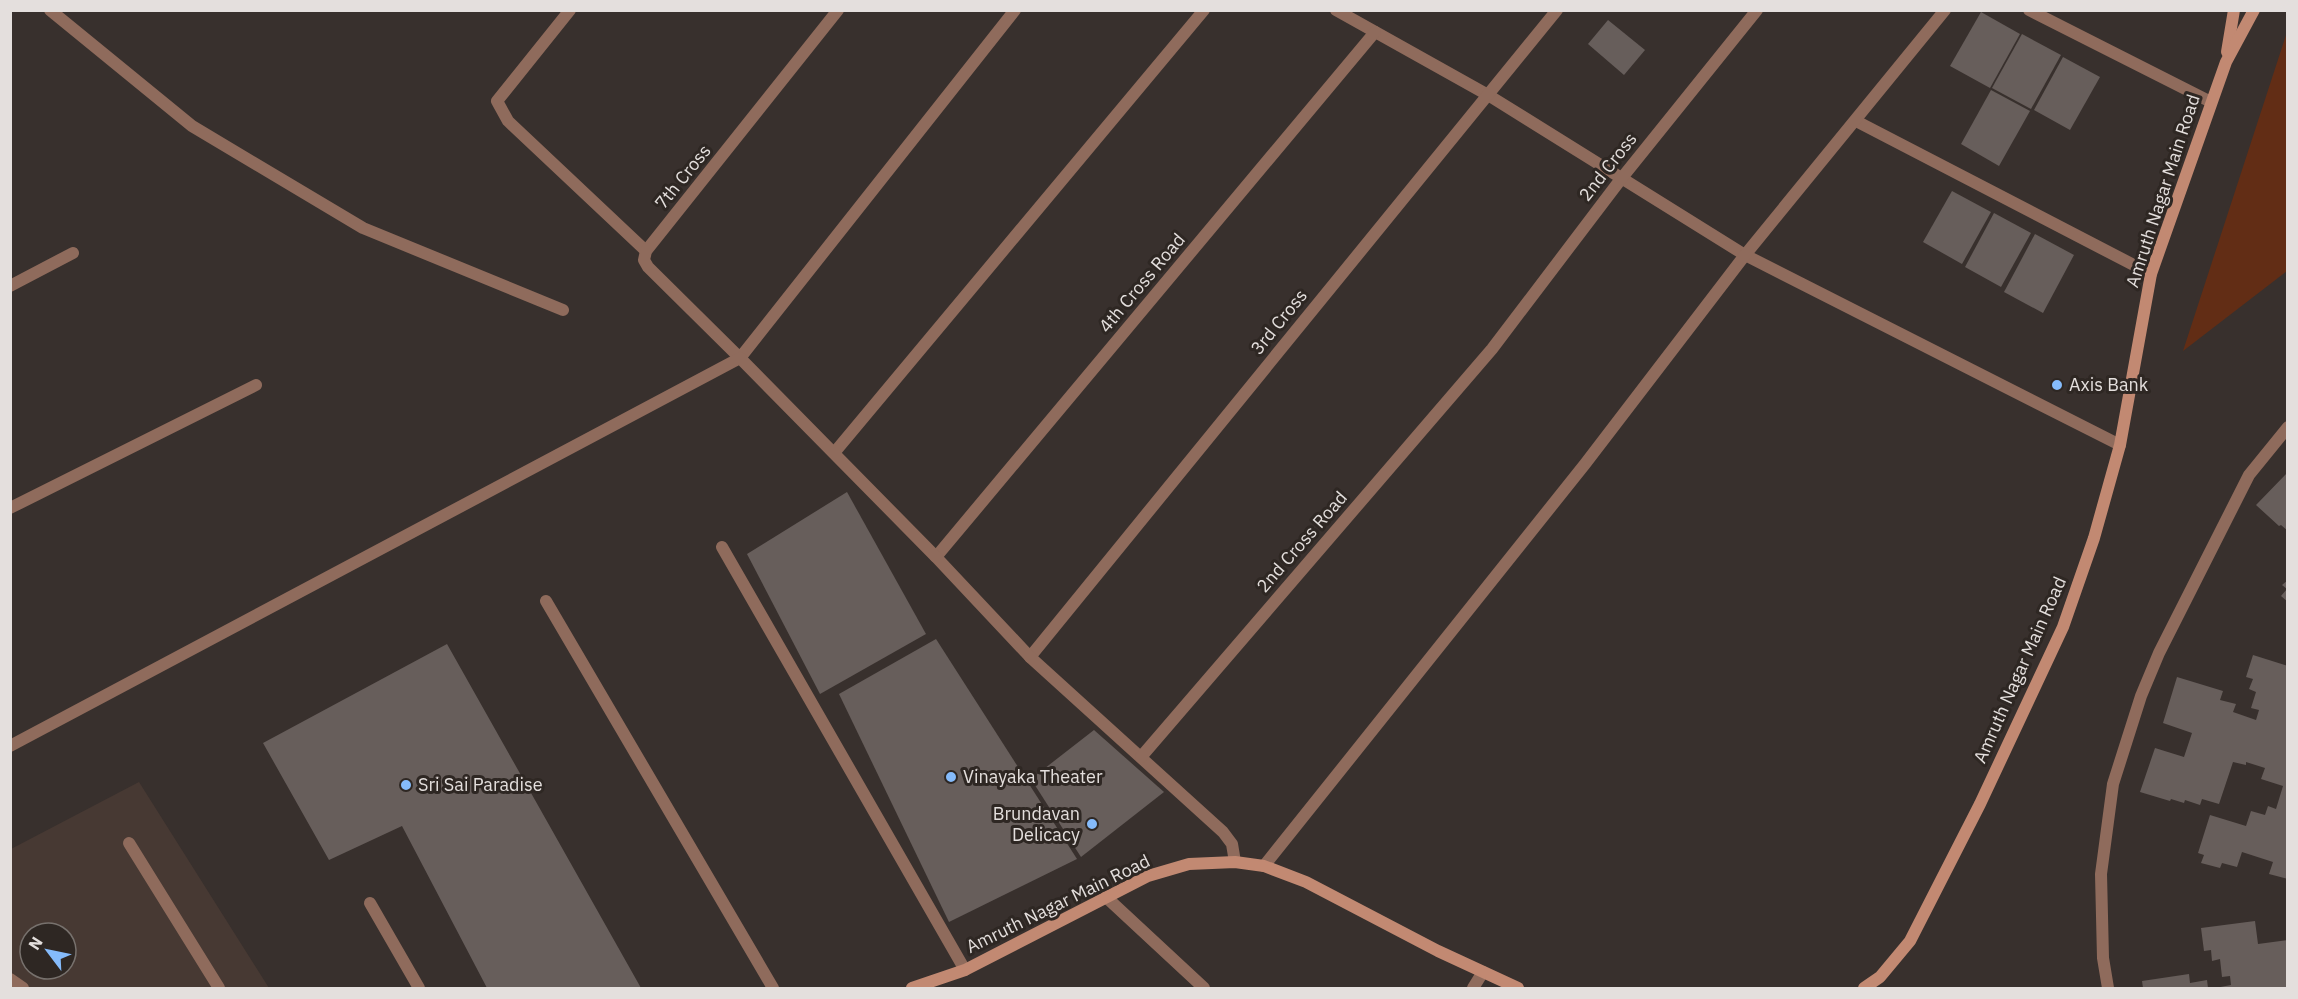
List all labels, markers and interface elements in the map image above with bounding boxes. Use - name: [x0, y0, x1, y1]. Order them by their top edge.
- street label: Amruth Nagar Main Road: [2120, 91, 2205, 290]
- street label: 2nd Cross: [1574, 128, 1642, 206]
- street label: 7th Cross: [650, 140, 716, 214]
- street label: 4th Cross Road: [1093, 228, 1190, 337]
- street label: 3rd Cross: [1245, 284, 1312, 359]
- place label: Axis Bank: [2069, 373, 2149, 396]
- marker: Axis Bank: [2050, 378, 2064, 392]
- street label: 2nd Cross Road: [1251, 486, 1352, 597]
- street label: Amruth Nagar Main Road: [1968, 573, 2071, 767]
- place label: Vinayaka Theater: [963, 765, 1103, 788]
- marker: Vinayaka Theater: [944, 770, 958, 784]
- place label: Sri Sai Paradise: [418, 773, 543, 796]
- marker: Sri Sai Paradise: [399, 778, 413, 792]
- place label: Brundavan Delicacy: [993, 802, 1080, 846]
- marker: Brundavan Delicacy: [1085, 817, 1099, 831]
- street label: Amruth Nagar Main Road: [962, 849, 1153, 958]
- north arrow: [18, 921, 78, 981]
- text: N: [24, 933, 47, 953]

